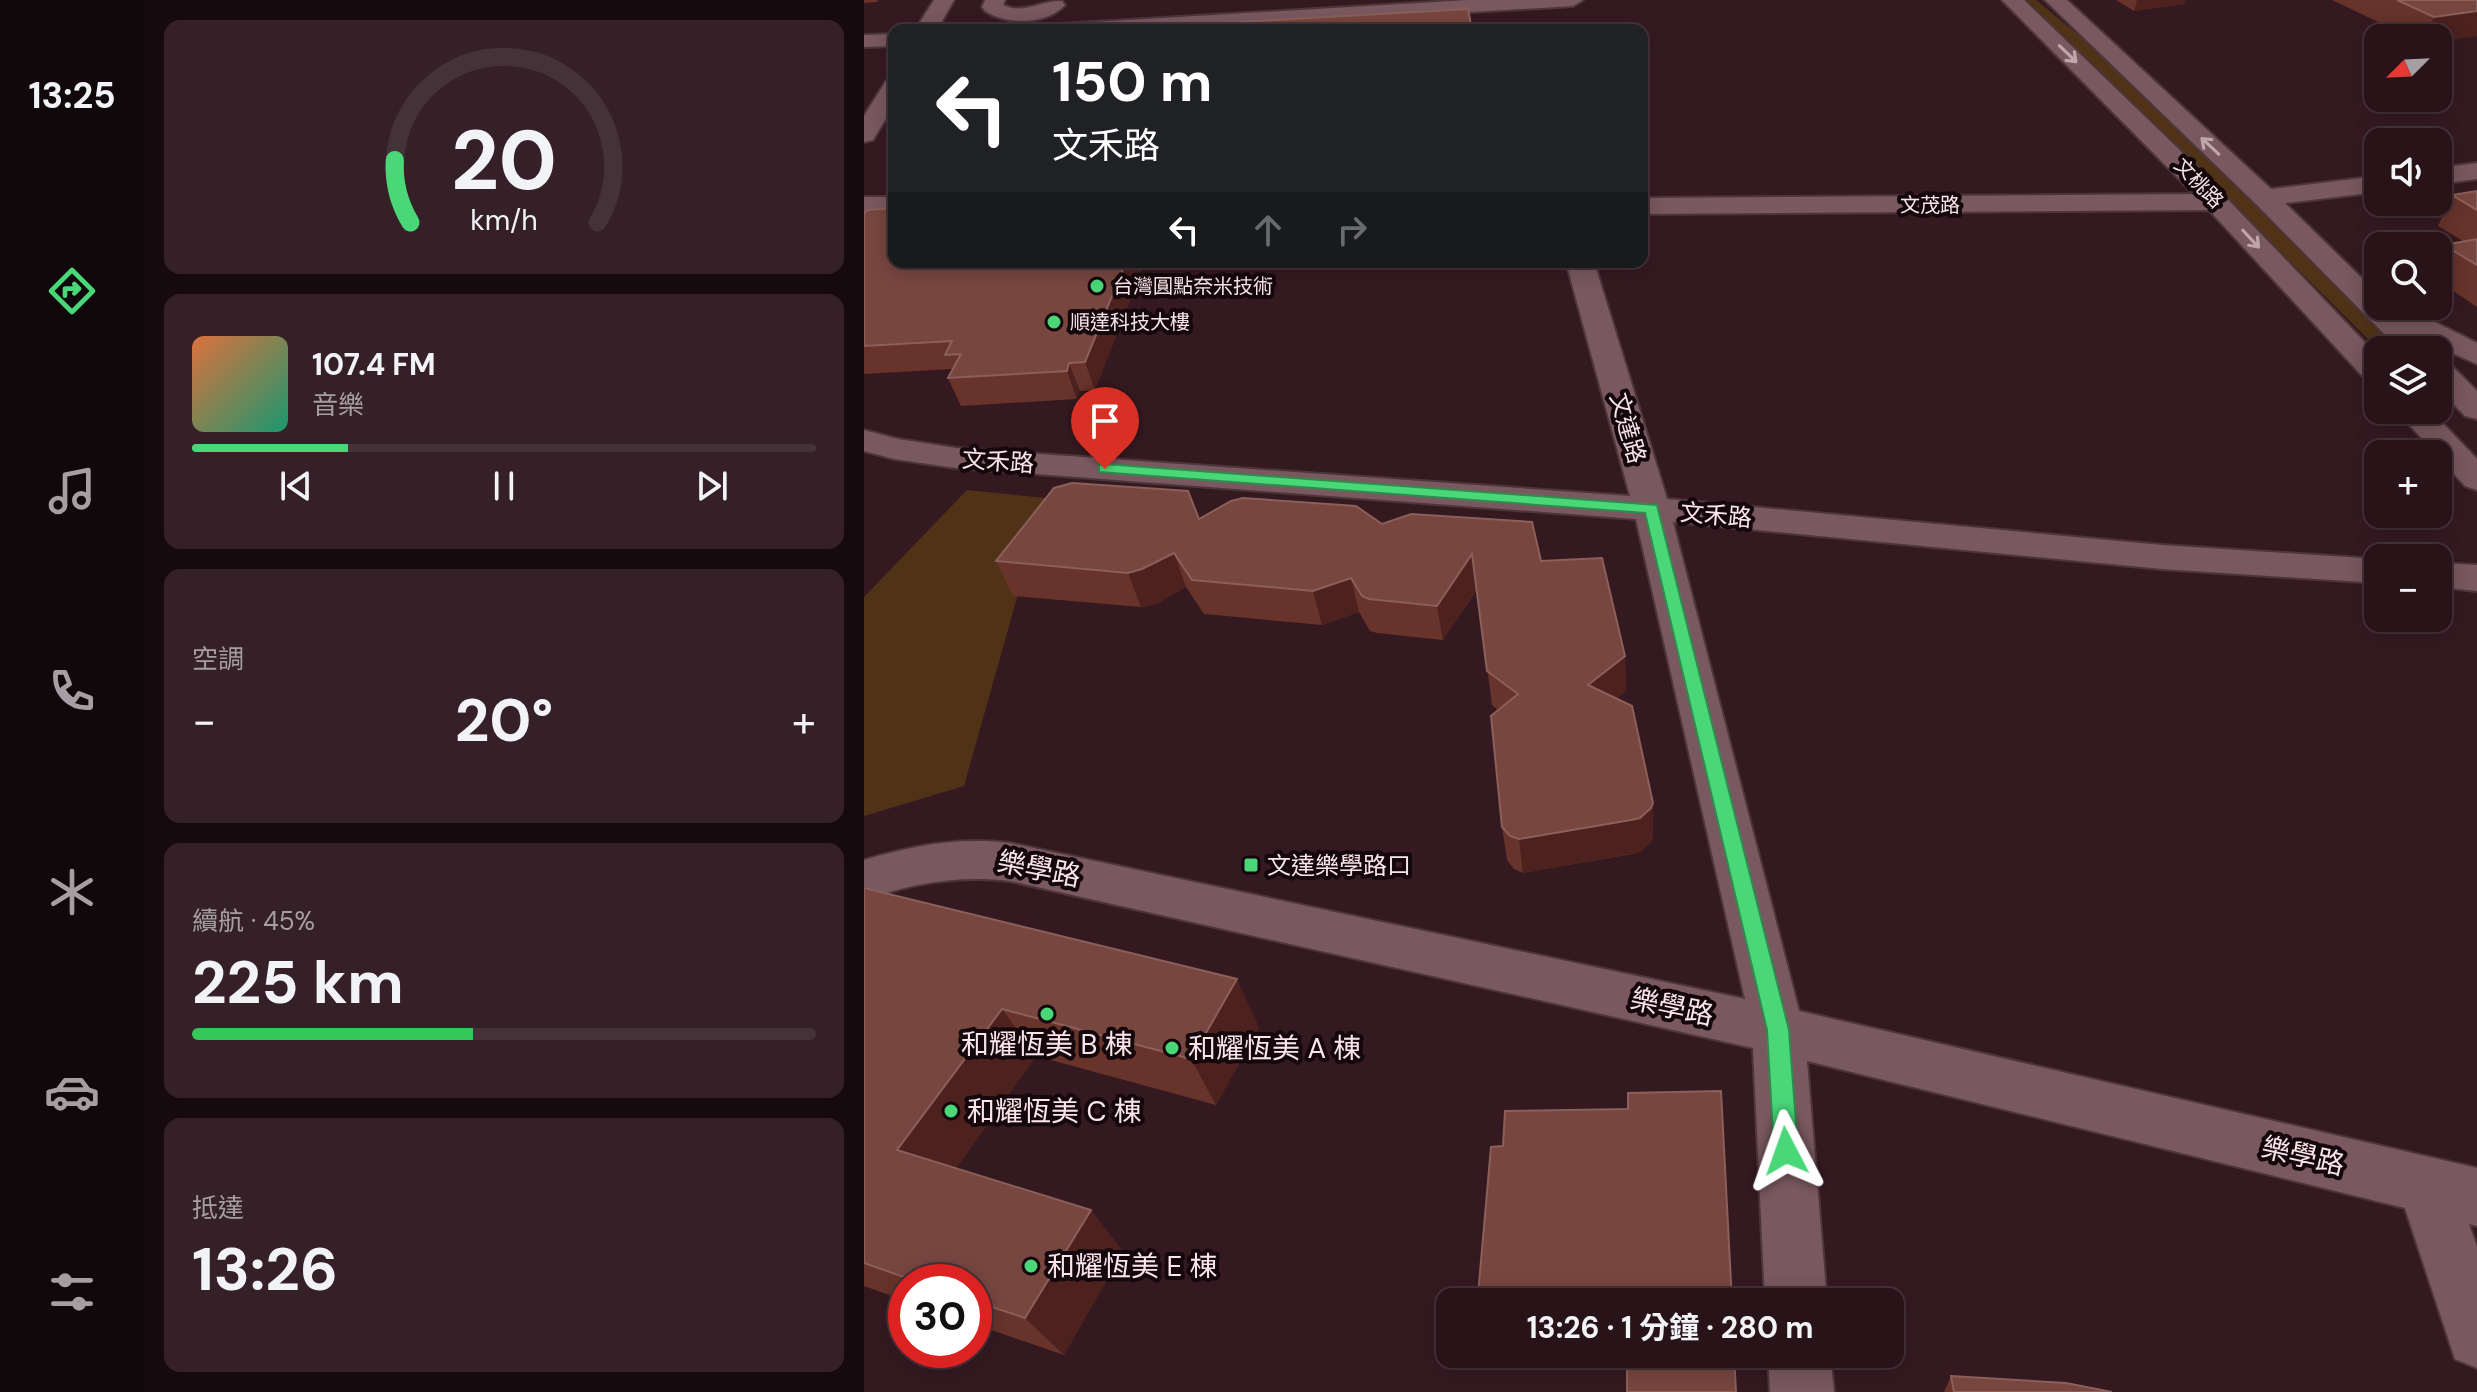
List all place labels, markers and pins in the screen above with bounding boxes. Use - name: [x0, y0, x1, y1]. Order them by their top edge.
- place label: 台灣圓點奈米技術: [1113, 273, 1273, 299]
- marker: 台灣圓點奈米技術: [1088, 277, 1106, 295]
- place label: 順達科技大樓: [1070, 309, 1190, 335]
- marker: 順達科技大樓: [1045, 313, 1063, 331]
- pin: [1071, 387, 1139, 469]
- place label: 文達樂學路口: [1267, 850, 1411, 881]
- marker: 文達樂學路口: [1242, 856, 1260, 874]
- marker: 和耀恆美 B 棟: [1038, 1005, 1056, 1023]
- place label: 和耀恆美 B 棟: [961, 1026, 1133, 1063]
- place label: 和耀恆美 A 棟: [1188, 1030, 1362, 1067]
- marker: 和耀恆美 A 棟: [1163, 1039, 1181, 1057]
- place label: 和耀恆美 C 棟: [967, 1093, 1142, 1130]
- marker: 和耀恆美 C 棟: [942, 1102, 960, 1120]
- place label: 和耀恆美 E 棟: [1047, 1248, 1218, 1285]
- marker: 和耀恆美 E 棟: [1022, 1257, 1040, 1275]

